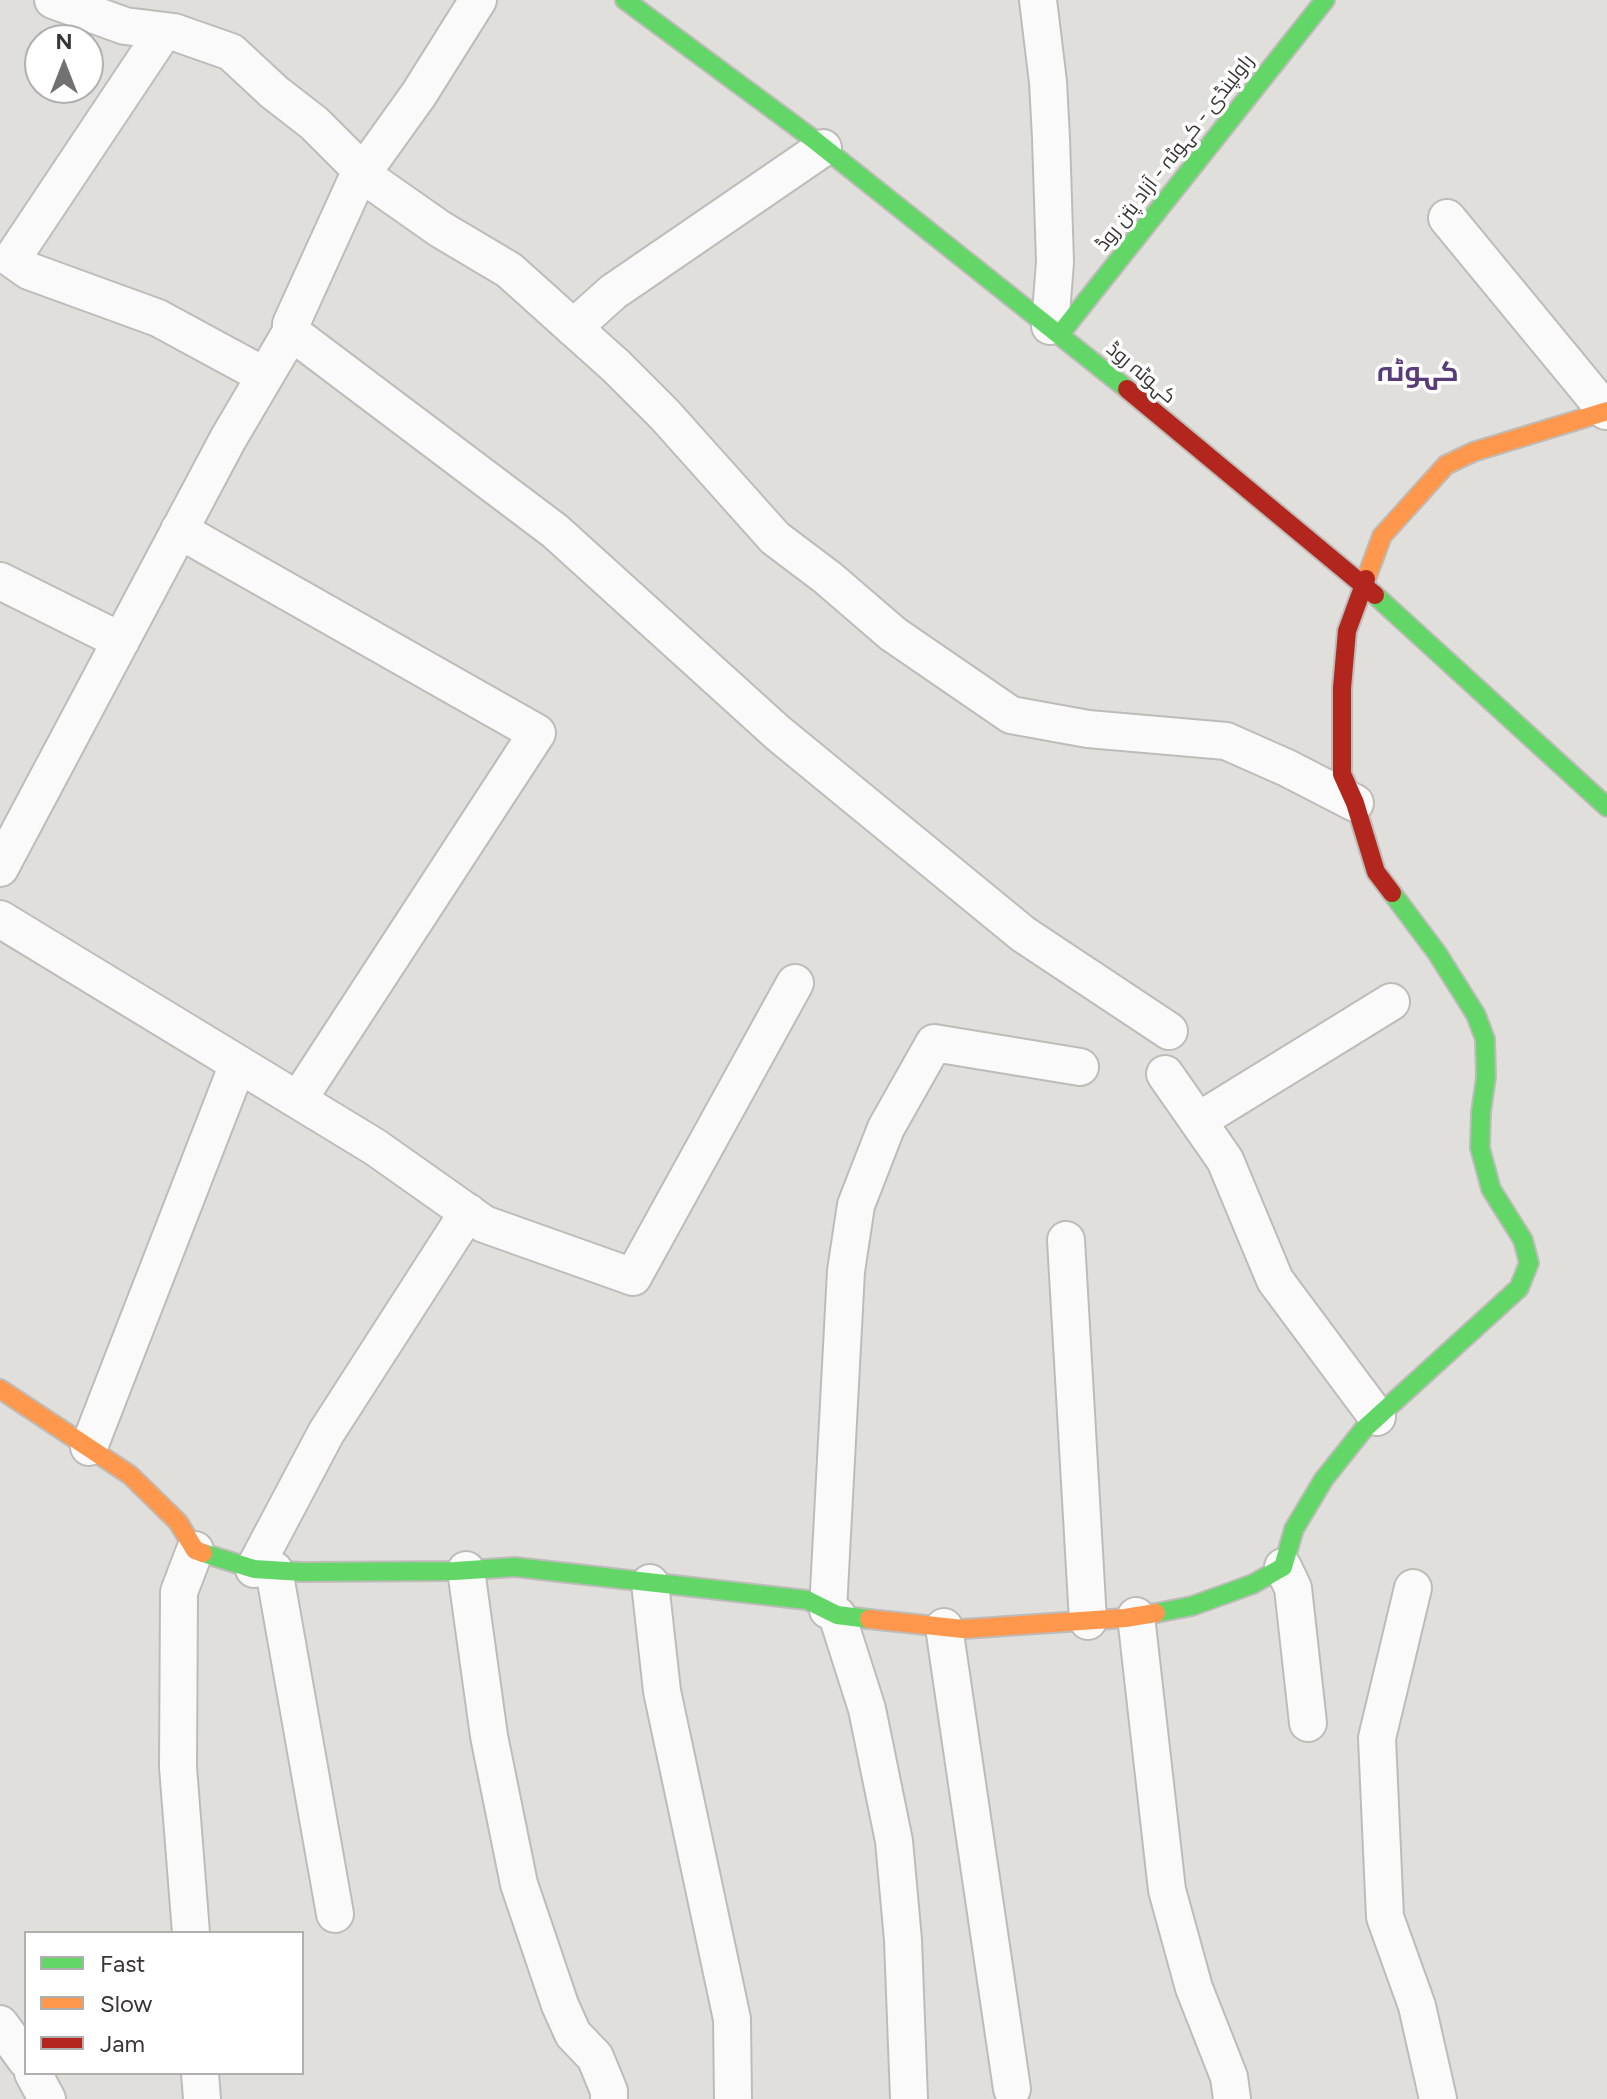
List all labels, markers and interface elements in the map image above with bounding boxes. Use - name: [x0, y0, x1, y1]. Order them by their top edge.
- north arrow: [24, 24, 104, 104]
- text: N: [55, 28, 73, 55]
- street label: راولپنڈی - کہوٹہ - آزاد پتن روڈ: [1091, 50, 1259, 256]
- street label: کہوٹہ روڈ: [1101, 337, 1181, 409]
- district label: کہوٹہ: [1377, 356, 1459, 390]
- legend: [24, 1931, 304, 2075]
- text: Fast: [100, 1949, 145, 1978]
- text: Slow: [100, 1989, 152, 2018]
- text: Jam: [100, 2029, 145, 2058]

